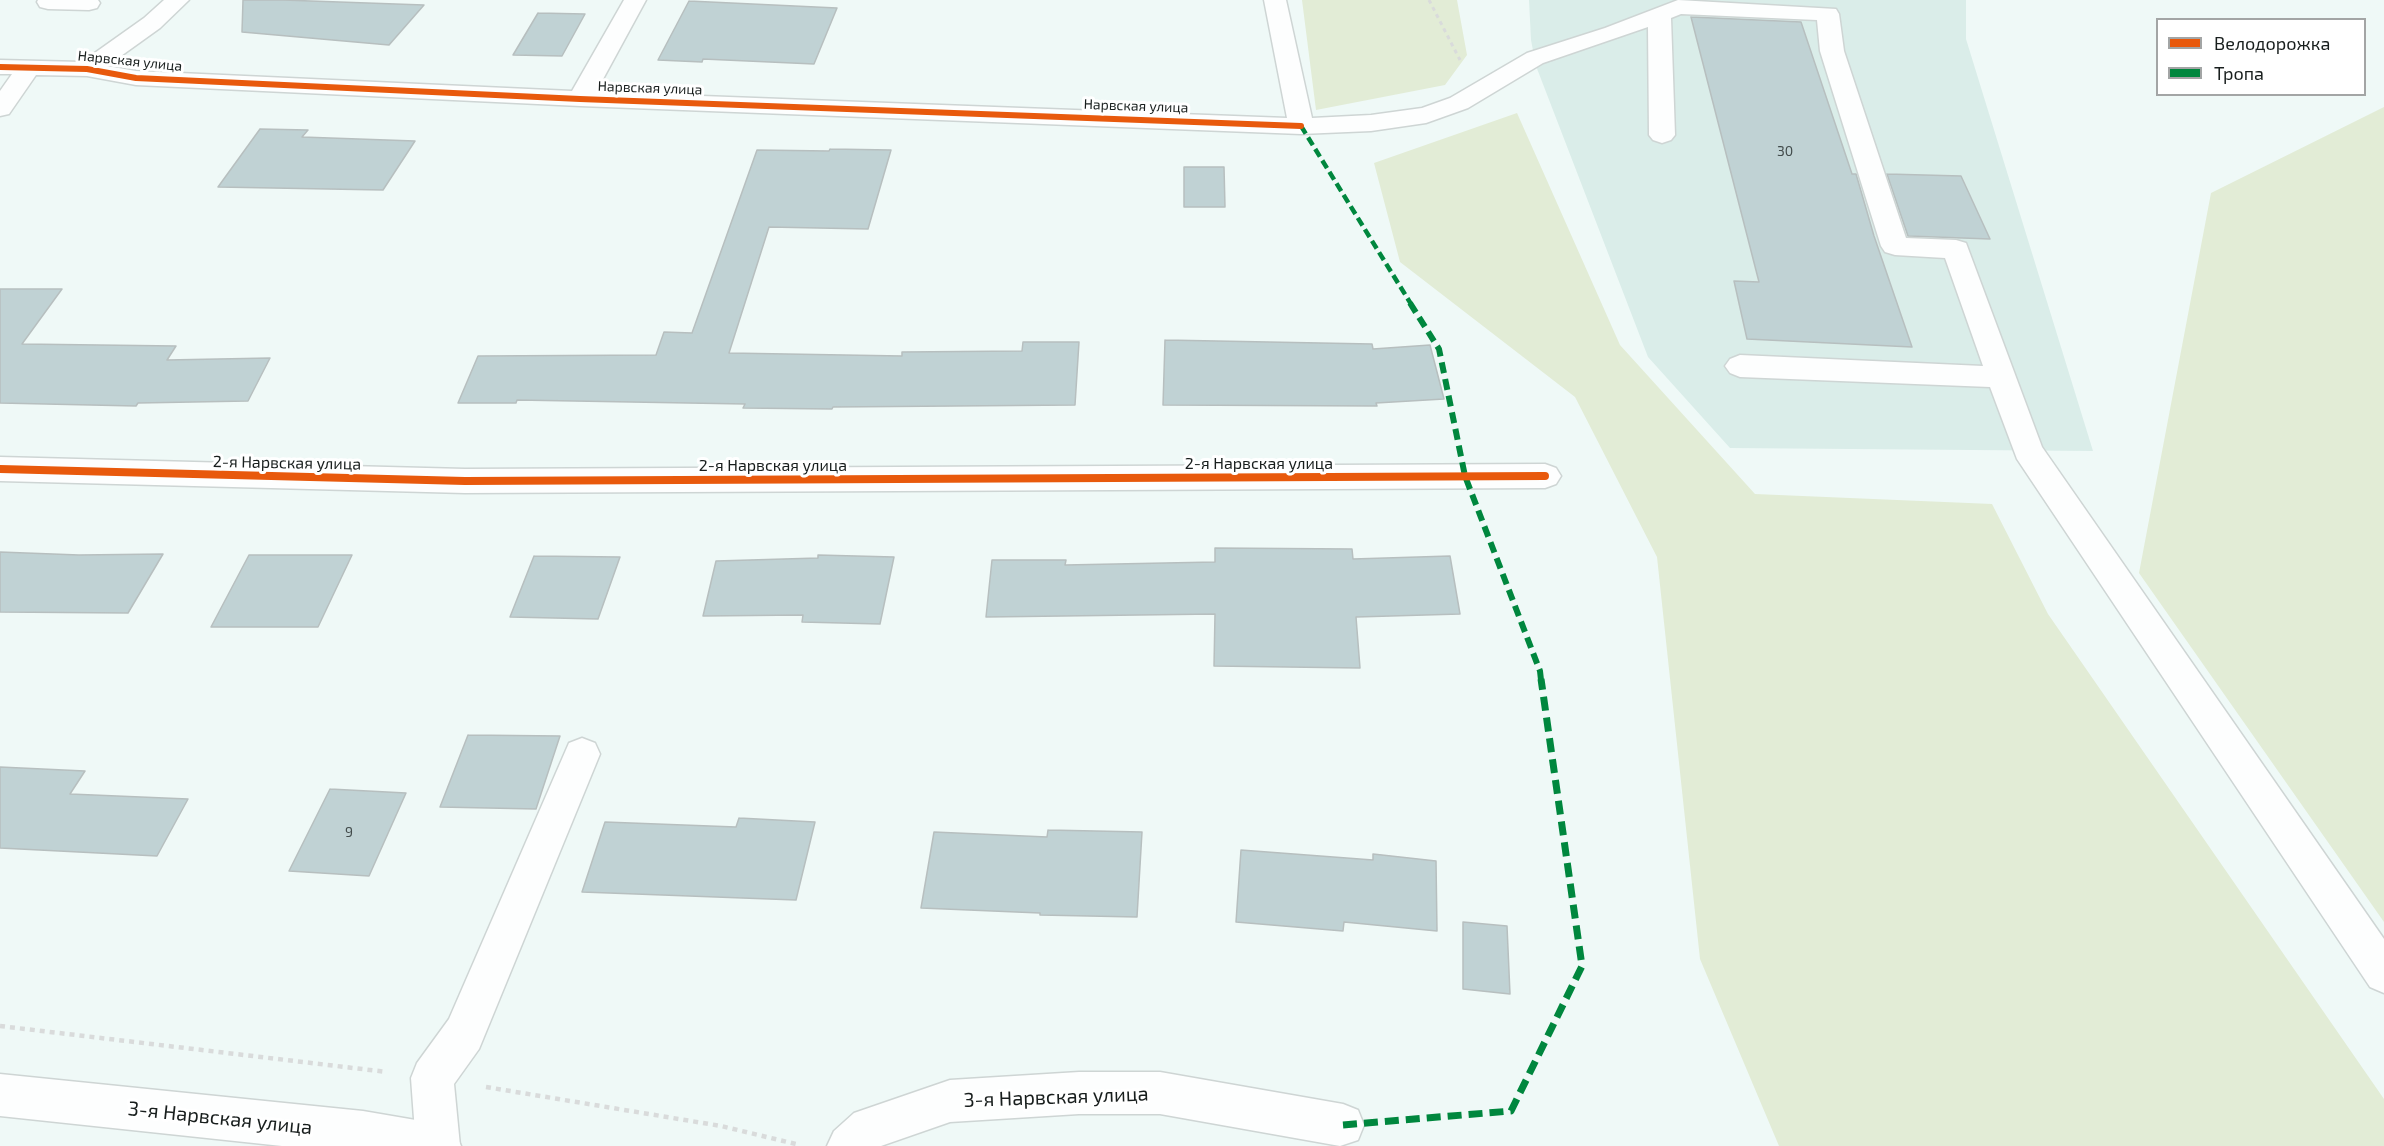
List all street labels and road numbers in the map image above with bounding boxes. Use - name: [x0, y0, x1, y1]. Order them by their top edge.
- street label: Нарвская улица: [77, 47, 183, 75]
- street label: Нарвская улица: [597, 78, 703, 98]
- street label: Нарвская улица: [1083, 96, 1189, 116]
- street label: 2-я Нарвская улица: [213, 452, 361, 474]
- street label: 2-я Нарвская улица: [1185, 454, 1333, 474]
- street label: 2-я Нарвская улица: [699, 456, 847, 476]
- street label: 3-я Нарвская улица: [963, 1082, 1149, 1112]
- street label: 3-я Нарвская улица: [127, 1096, 313, 1140]

